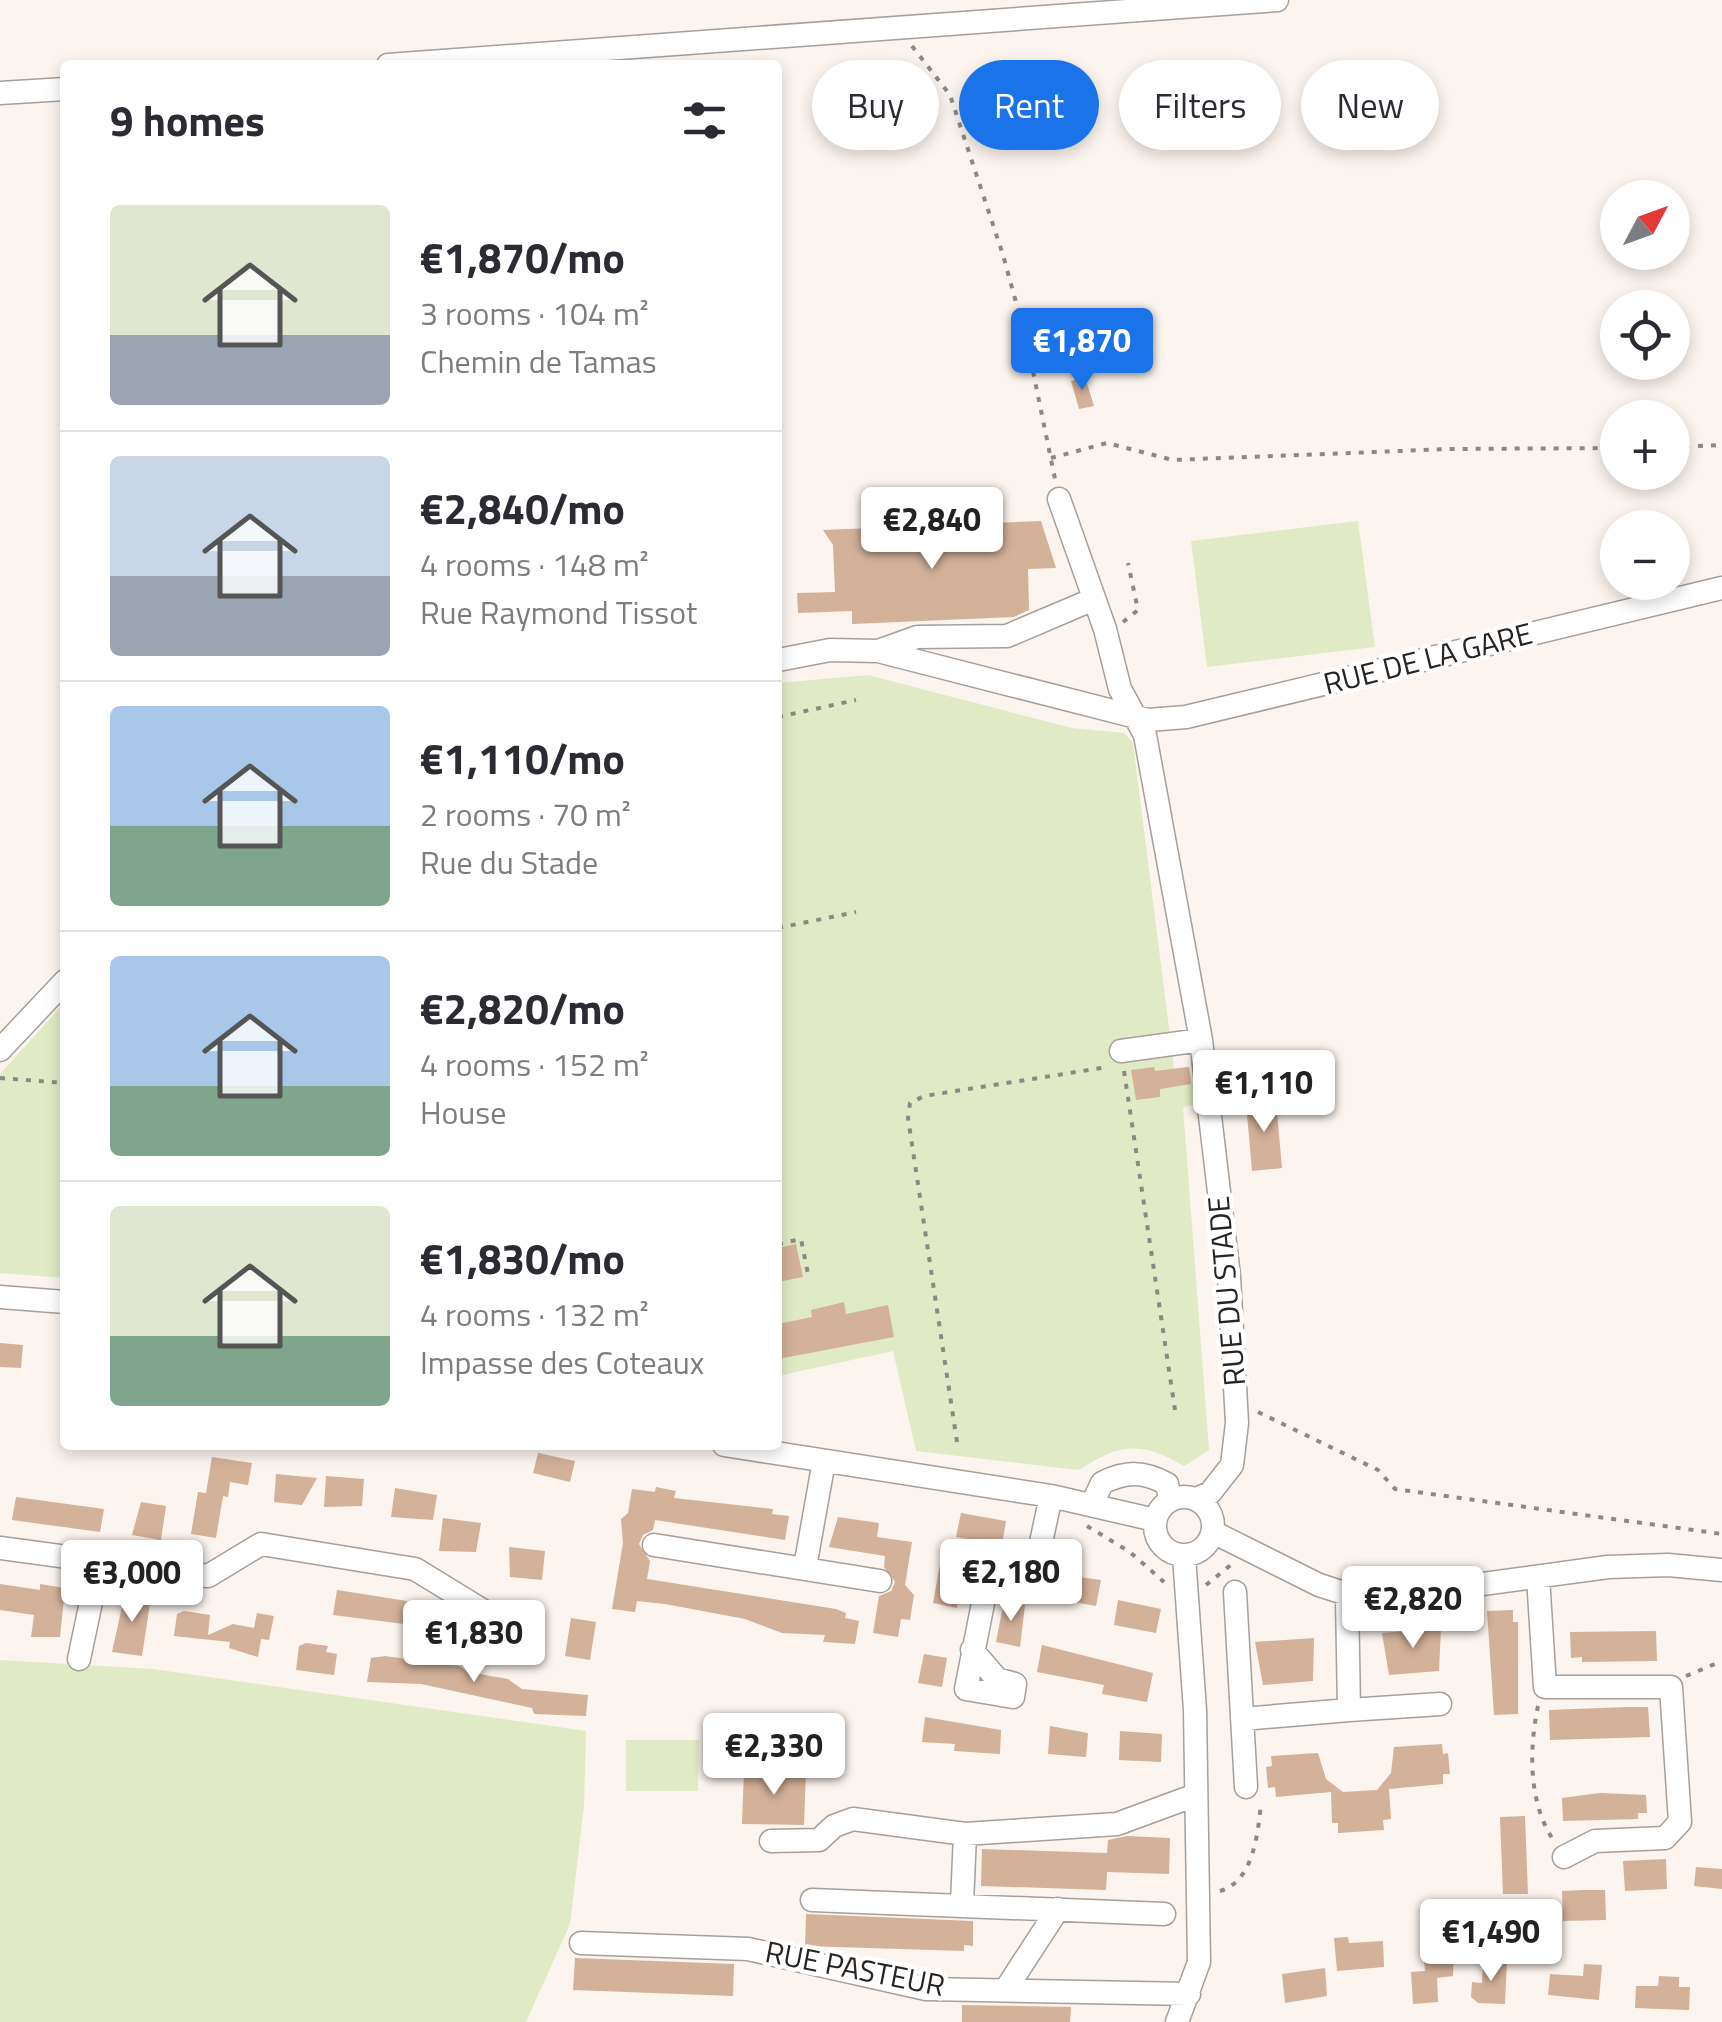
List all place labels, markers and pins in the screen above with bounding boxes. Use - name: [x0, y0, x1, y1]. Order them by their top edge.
- pin: €1,870: [1001, 308, 1163, 393]
- pin: €2,840: [851, 487, 1013, 572]
- pin: €1,110: [1183, 1050, 1345, 1135]
- pin: €2,180: [930, 1539, 1092, 1624]
- pin: €3,000: [51, 1540, 213, 1625]
- pin: €2,820: [1332, 1566, 1494, 1651]
- pin: €1,830: [393, 1600, 555, 1685]
- pin: €2,330: [693, 1713, 855, 1798]
- pin: €1,490: [1410, 1899, 1572, 1984]

